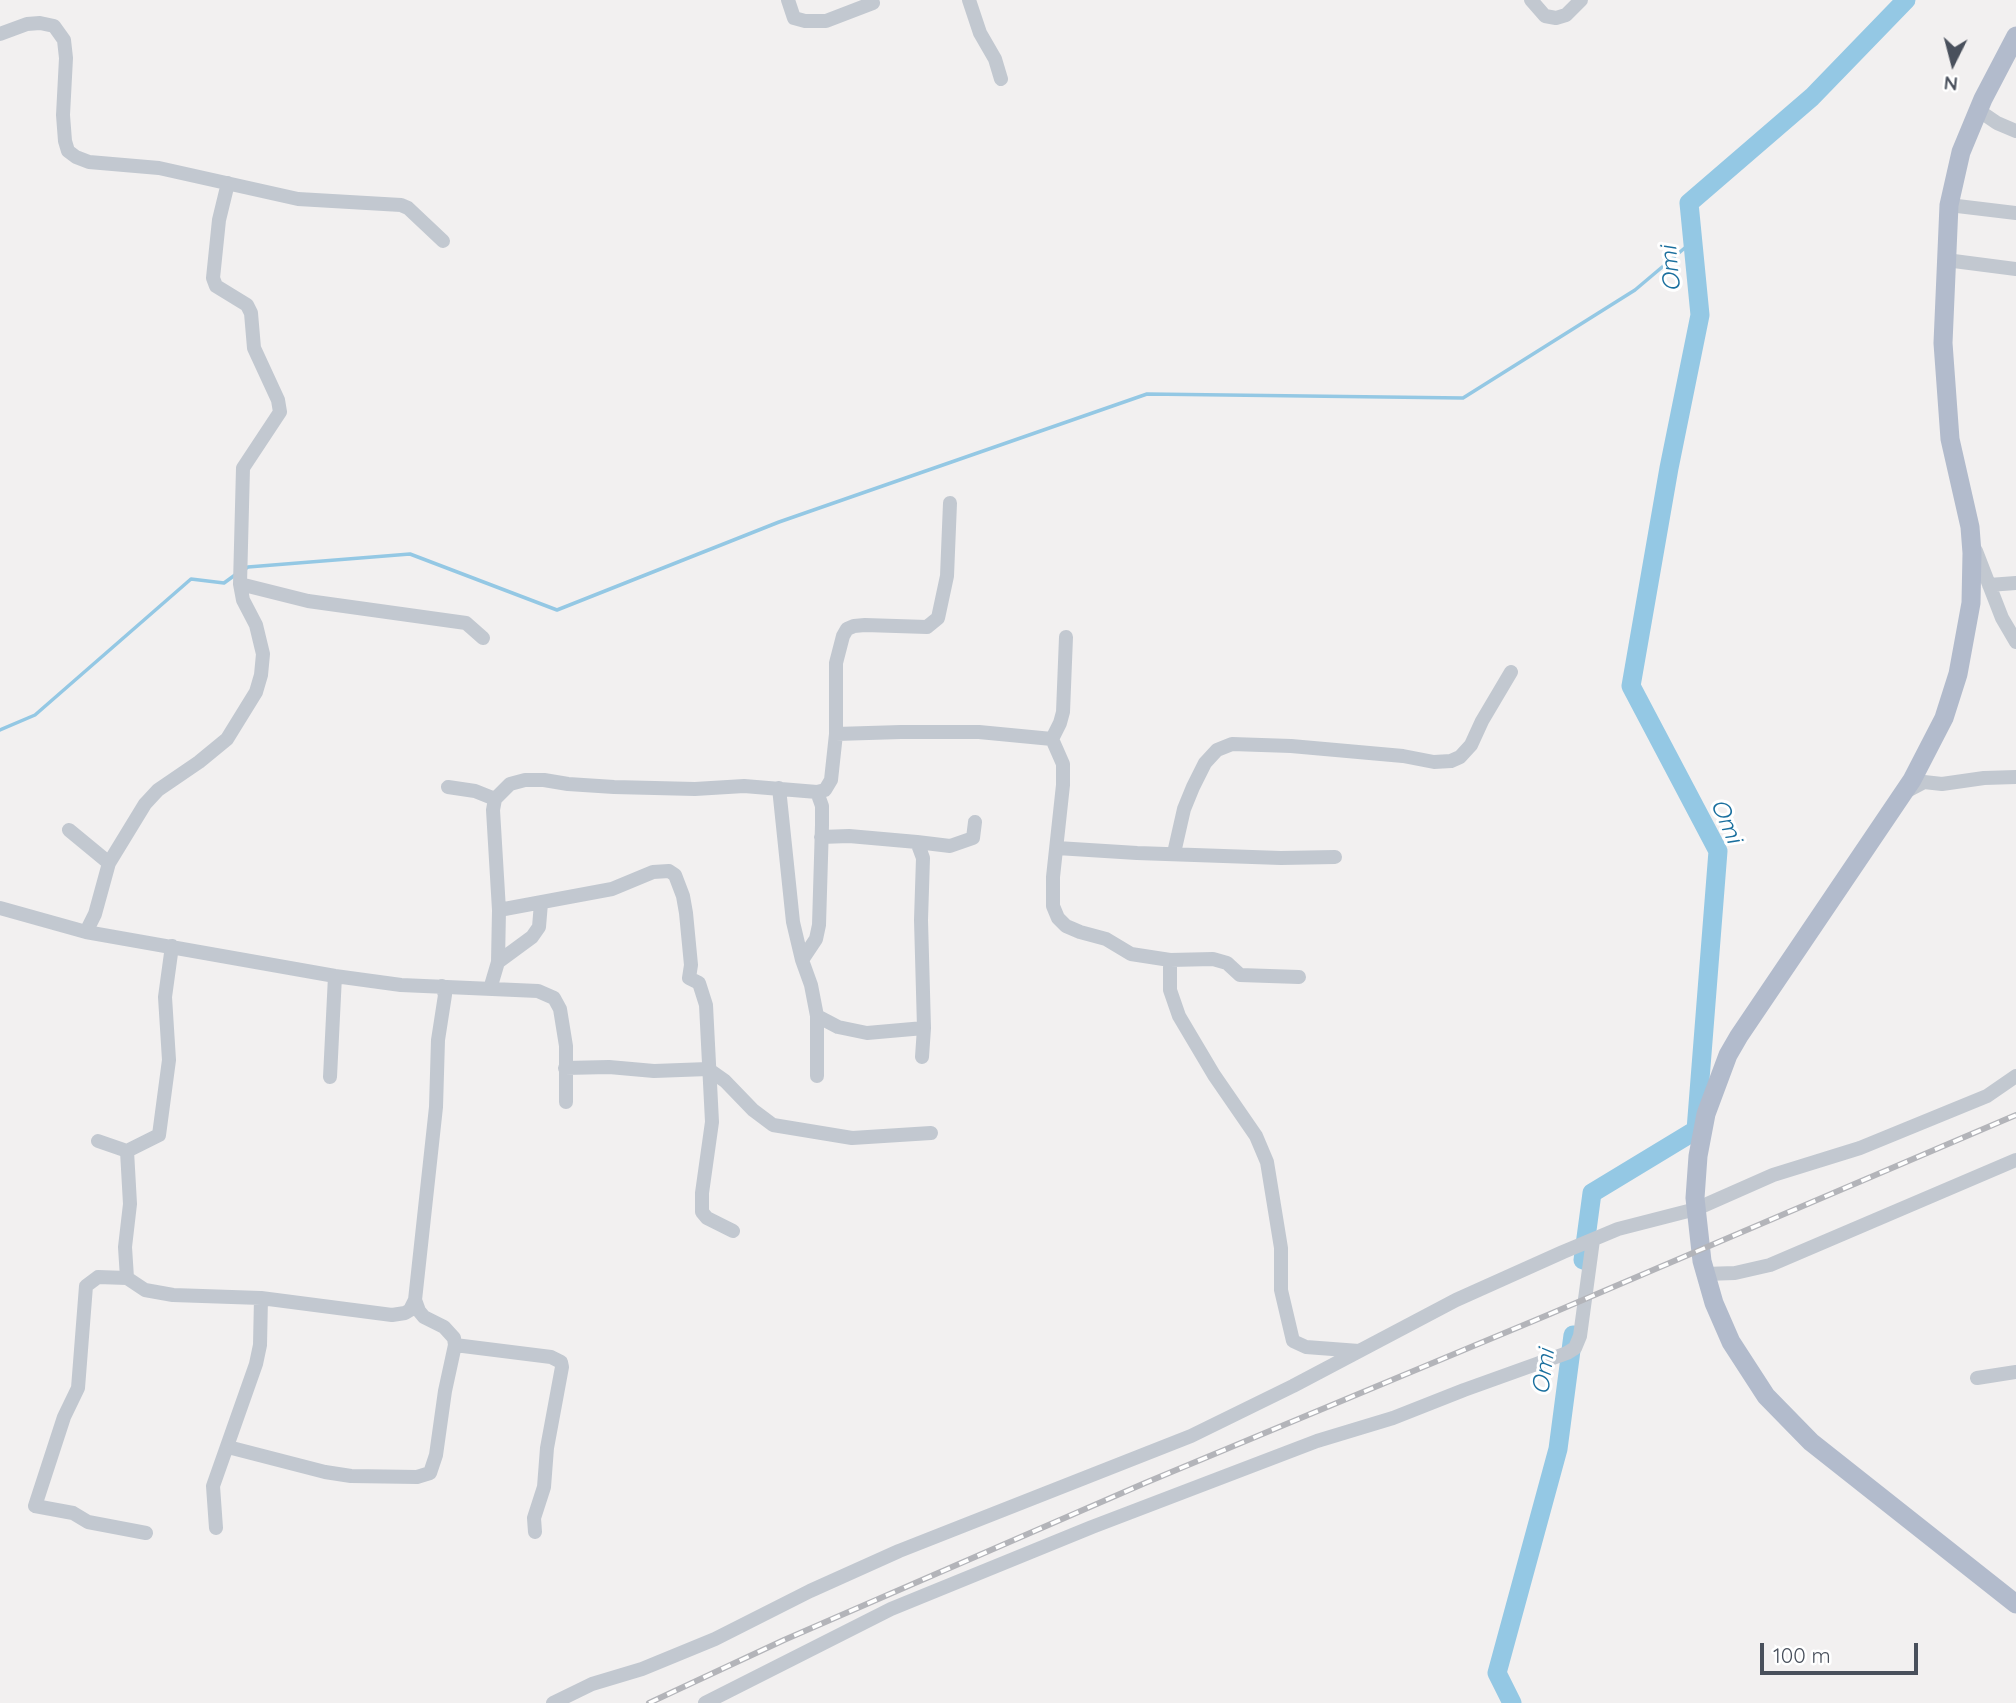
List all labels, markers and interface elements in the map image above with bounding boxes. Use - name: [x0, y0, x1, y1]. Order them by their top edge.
- north arrow: [1918, 28, 1988, 98]
- text: N: [1943, 71, 1959, 97]
- water label: Omi: [1655, 245, 1687, 293]
- water label: Omi: [1704, 794, 1748, 848]
- water label: Omi: [1527, 1348, 1561, 1396]
- scale bar: [1764, 1630, 1922, 1674]
- text: 100 m: [1773, 1642, 1831, 1668]

